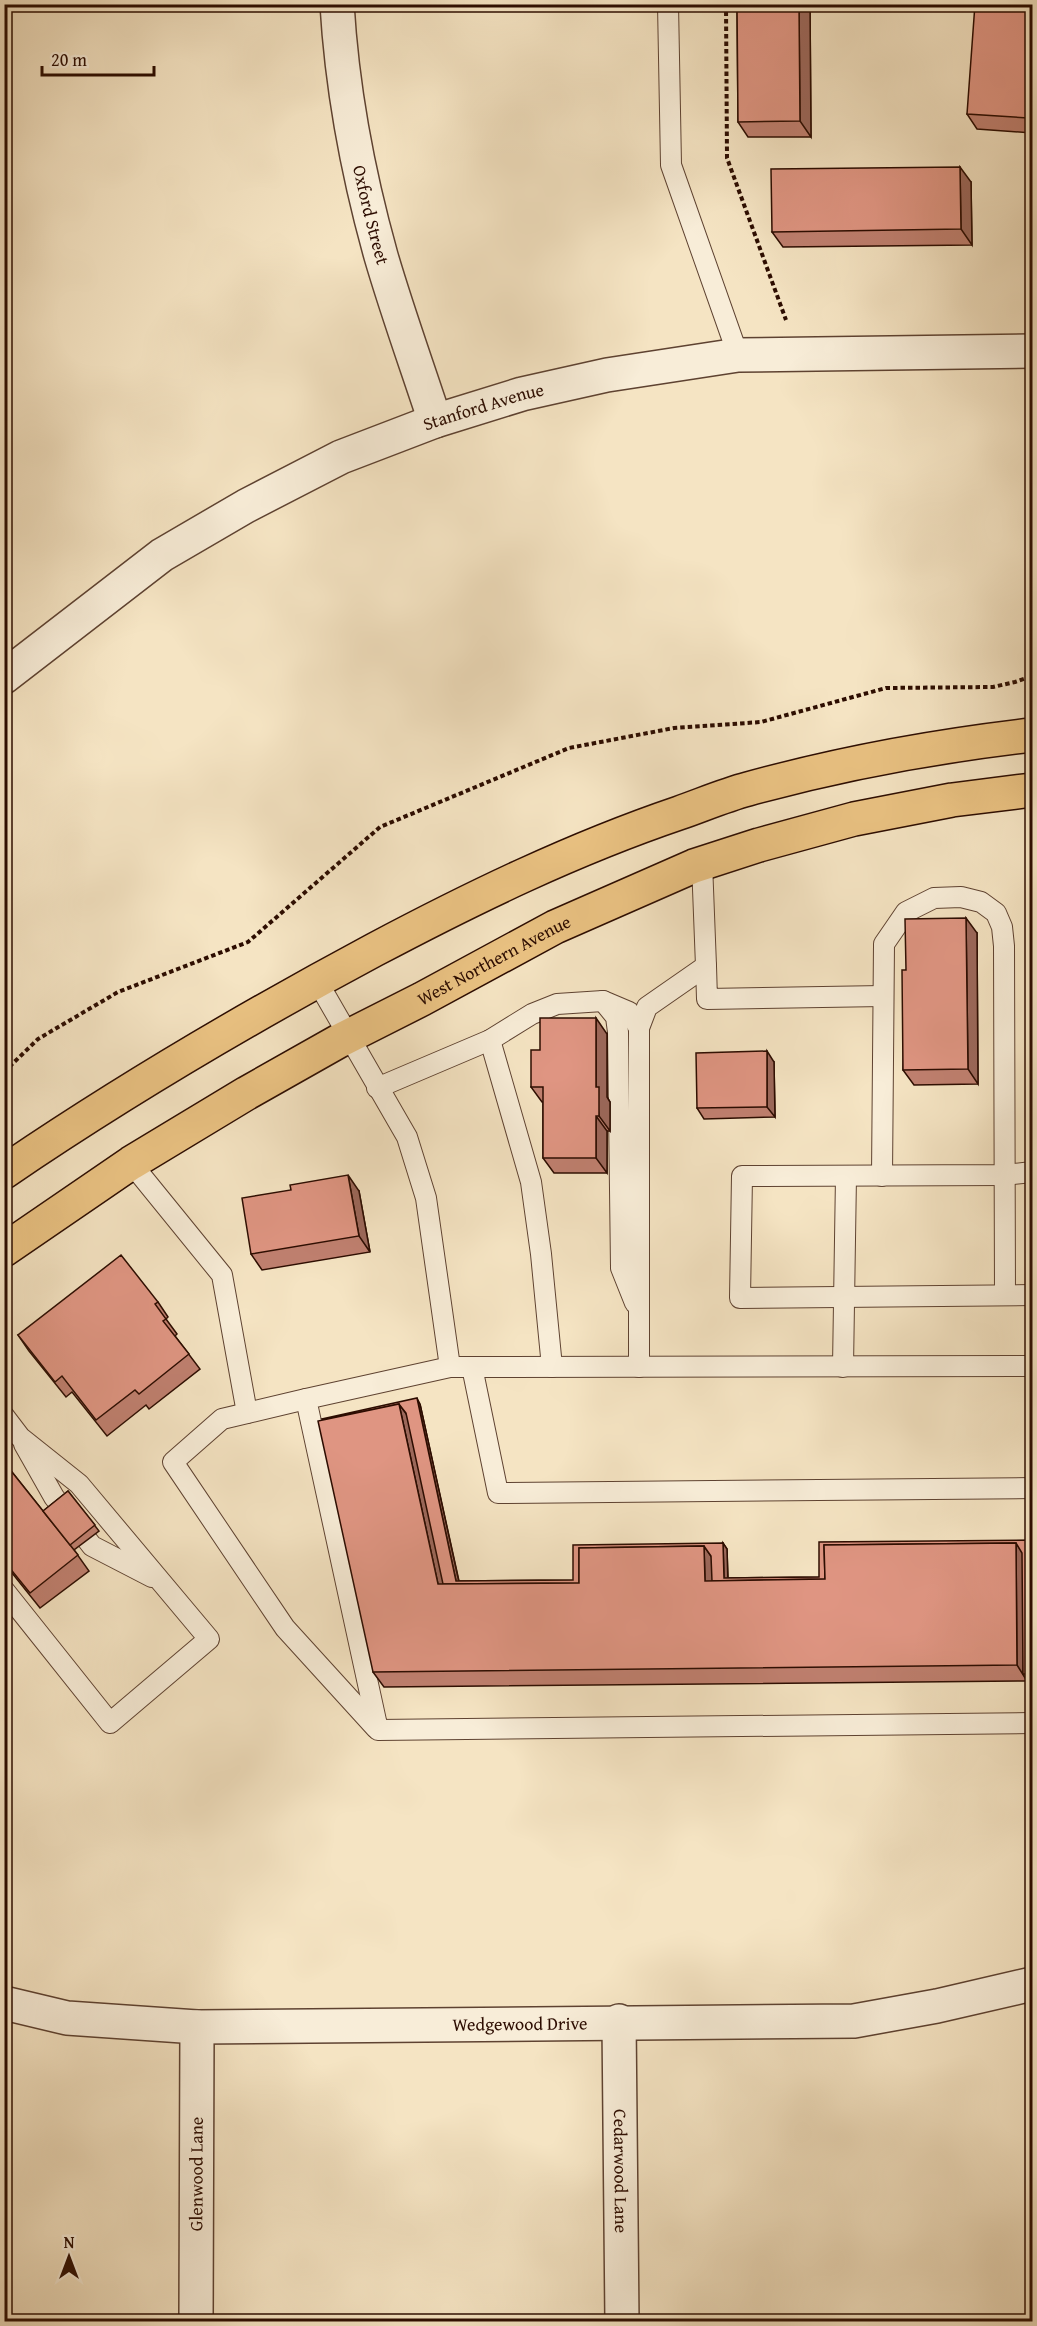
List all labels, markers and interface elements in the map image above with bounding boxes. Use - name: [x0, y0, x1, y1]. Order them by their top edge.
- scale bar: [42, 39, 154, 77]
- text: 20 m: [51, 46, 87, 73]
- street label: Oxford Street: [346, 163, 397, 268]
- street label: Stanford Avenue: [419, 376, 546, 437]
- street label: West Northern Avenue: [412, 908, 575, 1012]
- street label: Wedgewood Drive: [452, 2009, 588, 2038]
- street label: Cedarwood Lane: [607, 2109, 635, 2233]
- street label: Glenwood Lane: [182, 2117, 210, 2231]
- north arrow: [39, 2227, 99, 2287]
- text: N: [64, 2230, 75, 2254]

